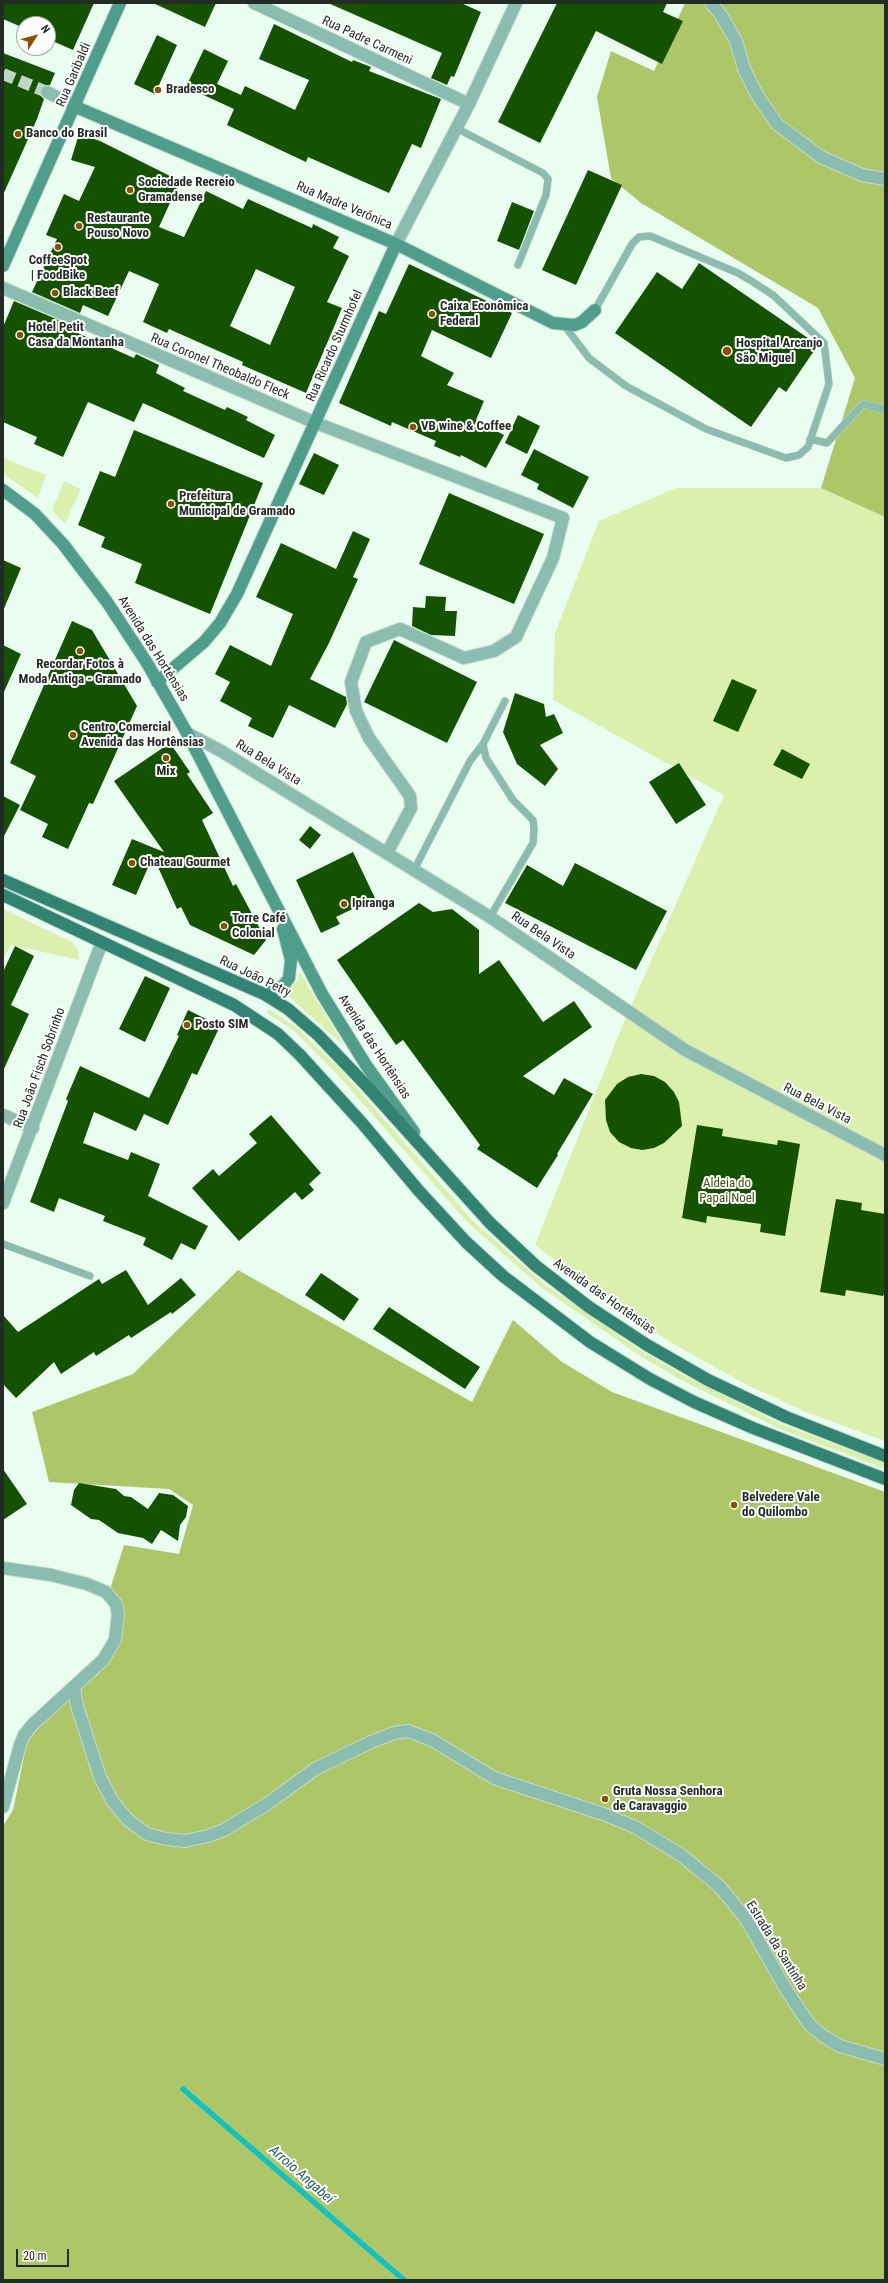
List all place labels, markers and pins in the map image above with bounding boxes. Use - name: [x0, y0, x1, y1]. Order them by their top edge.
- place label: Bradesco: [166, 82, 215, 98]
- marker: Bradesco: [153, 85, 163, 95]
- place label: Banco do Brasil: [26, 126, 107, 142]
- marker: Banco do Brasil: [13, 129, 23, 139]
- place label: Sociedade Recreio Gramadense: [138, 175, 235, 206]
- marker: Sociedade Recreio Gramadense: [125, 185, 135, 195]
- place label: Restaurante Pouso Novo: [87, 211, 150, 242]
- marker: Restaurante Pouso Novo: [74, 221, 84, 231]
- marker: CoffeeSpot | FoodBike: [53, 242, 63, 252]
- place label: CoffeeSpot | FoodBike: [29, 253, 87, 284]
- place label: Black Beef: [63, 285, 119, 301]
- marker: Black Beef: [50, 288, 60, 298]
- place label: Caixa Econômica Federal: [440, 299, 528, 330]
- marker: Caixa Econômica Federal: [427, 309, 437, 319]
- place label: Hotel Petit Casa da Montanha: [28, 320, 124, 351]
- marker: Hotel Petit Casa da Montanha: [15, 330, 25, 340]
- place label: Hospital Arcanjo São Miguel: [736, 336, 823, 367]
- marker: Hospital Arcanjo São Miguel: [721, 345, 733, 357]
- place label: VB wine & Coffee: [421, 419, 511, 435]
- marker: VB wine & Coffee: [408, 422, 418, 432]
- place label: Prefeitura Municipal de Gramado: [179, 489, 295, 520]
- marker: Prefeitura Municipal de Gramado: [166, 499, 176, 509]
- marker: Recordar Fotos à Moda Antiga - Gramado: [75, 646, 85, 656]
- place label: Recordar Fotos à Moda Antiga - Gramado: [19, 657, 141, 688]
- place label: Centro Comercial Avenida das Hortênsias: [81, 720, 204, 751]
- marker: Centro Comercial Avenida das Hortênsias: [68, 730, 78, 740]
- marker: Mix: [161, 753, 171, 763]
- place label: Mix: [156, 764, 176, 780]
- place label: Chateau Gourmet: [140, 855, 230, 871]
- marker: Chateau Gourmet: [127, 858, 137, 868]
- place label: Ipiranga: [352, 896, 395, 912]
- marker: Ipiranga: [339, 899, 349, 909]
- place label: Torre Café Colonial: [232, 911, 286, 942]
- marker: Torre Café Colonial: [219, 921, 229, 931]
- place label: Posto SIM: [195, 1017, 248, 1033]
- marker: Posto SIM: [182, 1020, 192, 1030]
- place label: Belvedere Vale do Quilombo: [742, 1490, 820, 1521]
- marker: Belvedere Vale do Quilombo: [729, 1500, 739, 1510]
- place label: Gruta Nossa Senhora de Caravaggio: [613, 1784, 723, 1815]
- marker: Gruta Nossa Senhora de Caravaggio: [600, 1794, 610, 1804]

